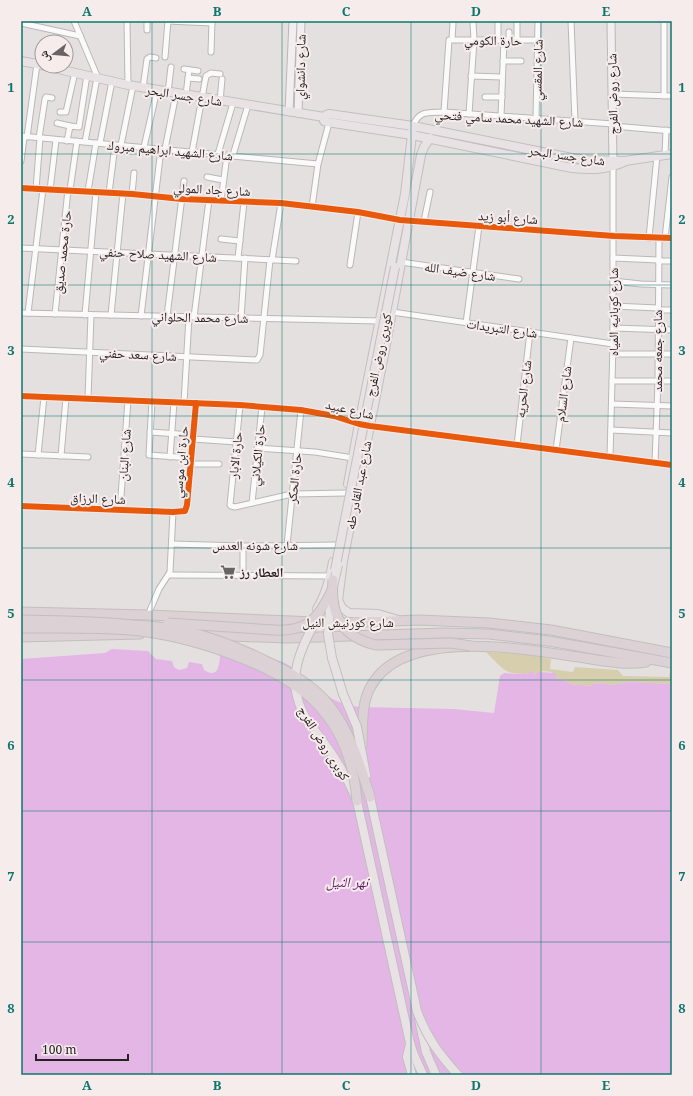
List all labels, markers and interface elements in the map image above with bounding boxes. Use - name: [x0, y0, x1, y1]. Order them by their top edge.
- text: A: [82, 2, 92, 20]
- text: B: [213, 2, 222, 20]
- text: C: [342, 2, 351, 20]
- text: D: [471, 2, 481, 20]
- text: E: [602, 2, 611, 20]
- street label: حارة الكومي: [464, 30, 522, 52]
- north arrow: [34, 34, 74, 74]
- street label: شارع دانشواي: [290, 34, 312, 100]
- street label: شارع المقسي: [527, 39, 549, 101]
- text: ش: [35, 49, 54, 65]
- street label: شارع روض الفرج: [602, 53, 623, 135]
- text: 1: [7, 78, 15, 96]
- text: 1: [678, 78, 686, 96]
- street label: شارع جسر البحر: [143, 80, 224, 111]
- street label: شارع الشهيد محمد سامي فتحي: [434, 105, 584, 133]
- street label: شارع الشهيد ابراهيم مبروك: [106, 136, 234, 165]
- street label: شارع جسر البحر: [526, 141, 606, 170]
- street label: شارع جاد المولي: [173, 178, 251, 202]
- street label: شارع أبو زيد: [477, 206, 538, 229]
- street label: حارة محمد صديق: [49, 209, 75, 295]
- text: 2: [7, 210, 15, 228]
- text: 2: [678, 210, 686, 228]
- street label: شارع الشهيد صلاح حنفي: [99, 242, 217, 268]
- street label: شارع ضيف الله: [423, 257, 497, 286]
- street label: شارع كوبانيه المياه: [604, 268, 623, 356]
- street label: شارع محمد الحلواني: [151, 307, 249, 329]
- street label: شارع جمعه محمد: [648, 310, 667, 392]
- street label: كوبرى روض الفرج: [360, 311, 397, 399]
- street label: شارع التبريدات: [465, 314, 539, 343]
- text: 3: [7, 341, 15, 359]
- text: 3: [678, 341, 686, 359]
- street label: شارع سعد حفني: [99, 343, 177, 367]
- street label: شارع الحريه: [511, 359, 536, 419]
- street label: شارع السلام: [551, 365, 576, 423]
- street label: شارع عبيد: [324, 395, 376, 424]
- street label: حارة الكيلاني: [245, 423, 271, 487]
- street label: حارة ابن موسي: [168, 425, 194, 499]
- street label: شارع البنان: [113, 428, 136, 482]
- street label: حارة الابار: [223, 431, 246, 480]
- street label: شارع عبد القادر طه: [341, 439, 376, 531]
- street label: حارة الحكر: [282, 452, 306, 505]
- text: 4: [7, 473, 15, 491]
- text: 4: [678, 473, 686, 491]
- street label: شارع الرزاق: [70, 488, 126, 509]
- street label: شارع شونه العدس: [212, 536, 298, 555]
- supermarket icon: العطار رز: [219, 563, 237, 581]
- place label: العطار رز: [239, 563, 283, 581]
- text: 5: [7, 604, 15, 622]
- text: 5: [678, 604, 686, 622]
- street label: شارع كورنيش النيل: [302, 613, 394, 632]
- street label: كوبرى روض الفرج: [293, 702, 354, 785]
- text: 6: [7, 736, 15, 754]
- text: 6: [678, 736, 686, 754]
- text: 7: [7, 867, 15, 885]
- text: 7: [678, 867, 686, 885]
- water label: نهر النيل: [326, 872, 370, 891]
- text: 8: [7, 999, 15, 1017]
- text: 8: [678, 999, 686, 1017]
- scale bar: [36, 1036, 128, 1062]
- text: 100 m: [42, 1041, 77, 1058]
- text: A: [82, 1076, 92, 1094]
- text: B: [213, 1076, 222, 1094]
- text: C: [342, 1076, 351, 1094]
- text: D: [471, 1076, 481, 1094]
- text: E: [602, 1076, 611, 1094]

